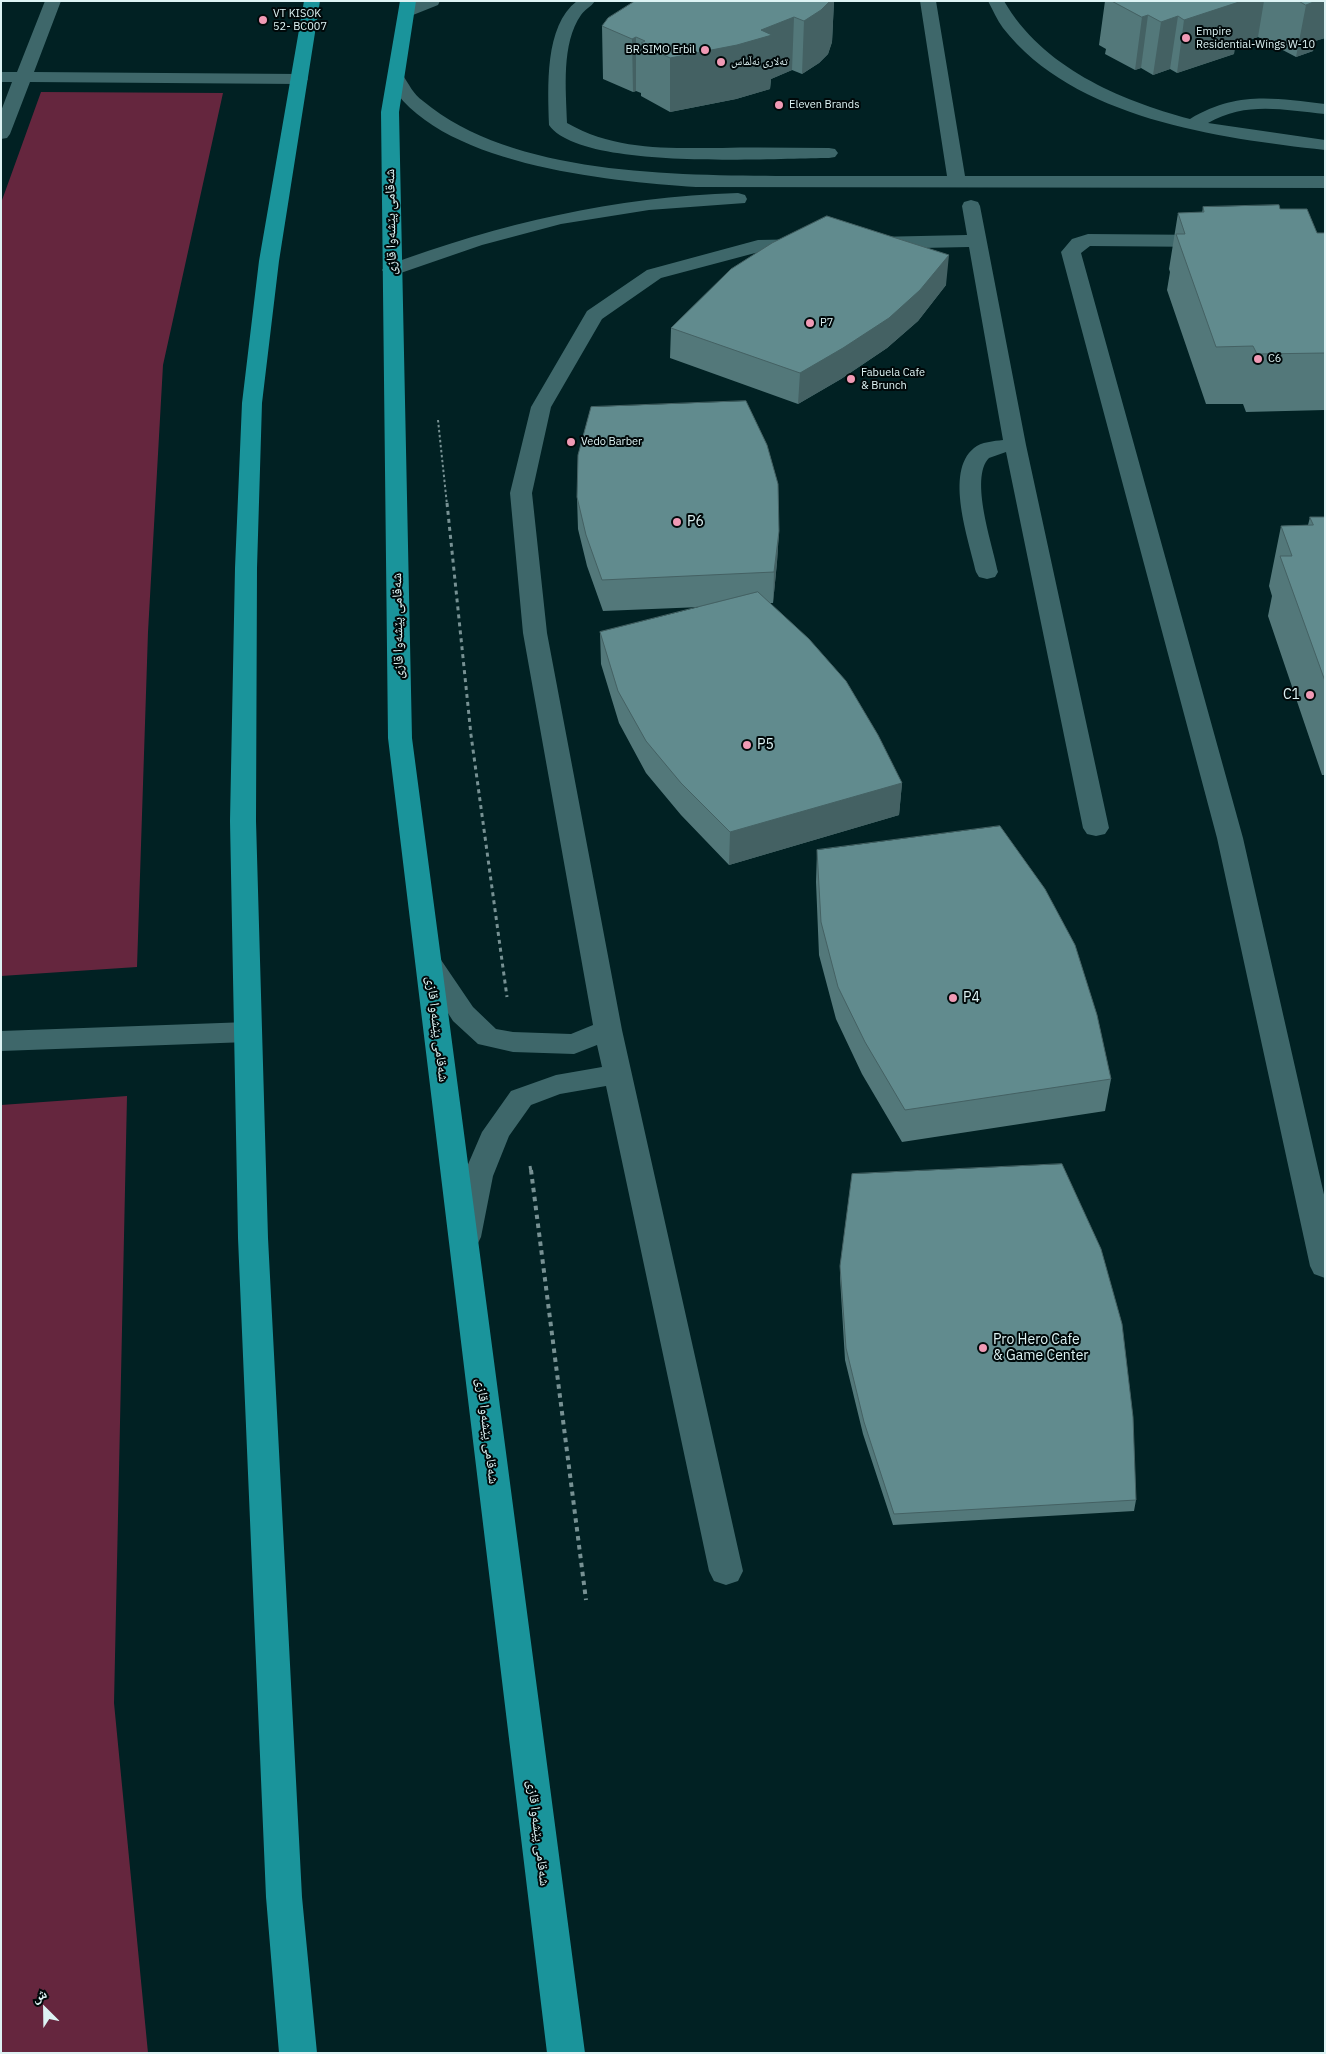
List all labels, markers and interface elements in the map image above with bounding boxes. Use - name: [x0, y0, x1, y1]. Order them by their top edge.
- place label: VT KISOK 52- BC007: [273, 7, 327, 33]
- marker: VT KISOK 52- BC007: [257, 14, 269, 26]
- place label: Empire Residential-Wings W-10: [1196, 25, 1315, 51]
- marker: Empire Residential-Wings W-10: [1180, 32, 1192, 44]
- place label: BR SIMO Erbil: [626, 43, 695, 57]
- marker: BR SIMO Erbil: [699, 44, 711, 56]
- place label: تەلاری ئەڵماس: [731, 55, 788, 69]
- marker: تەلاری ئەڵماس: [715, 56, 727, 68]
- place label: Eleven Brands: [789, 98, 860, 112]
- marker: Eleven Brands: [773, 99, 785, 111]
- street label: شەقامی پێشەوا قازی: [382, 169, 400, 275]
- place label: P7: [820, 316, 833, 330]
- marker: P7: [804, 317, 816, 329]
- place label: C6: [1268, 352, 1281, 366]
- marker: C6: [1252, 353, 1264, 365]
- place label: Fabuela Cafe & Brunch: [861, 366, 925, 392]
- marker: Fabuela Cafe & Brunch: [845, 373, 857, 385]
- place label: Vedo Barber: [581, 435, 642, 449]
- marker: Vedo Barber: [565, 436, 577, 448]
- place label: P6: [687, 514, 704, 530]
- marker: P6: [671, 516, 683, 528]
- street label: شەقامی پێشەوا قازی: [389, 573, 407, 679]
- place label: C1: [1283, 687, 1300, 703]
- marker: C1: [1304, 689, 1316, 701]
- place label: P5: [757, 737, 774, 753]
- marker: P5: [741, 739, 753, 751]
- street label: شەقامی پێشەوا قازی: [422, 975, 452, 1083]
- place label: P4: [963, 990, 980, 1006]
- marker: P4: [947, 992, 959, 1004]
- place label: Pro Hero Cafe & Game Center: [993, 1332, 1088, 1364]
- marker: Pro Hero Cafe & Game Center: [977, 1342, 989, 1354]
- street label: شەقامی پێشەوا قازی: [472, 1377, 502, 1485]
- street label: شەقامی پێشەوا قازی: [523, 1779, 553, 1887]
- north arrow: [20, 1984, 70, 2034]
- text: ش: [29, 1984, 49, 2006]

